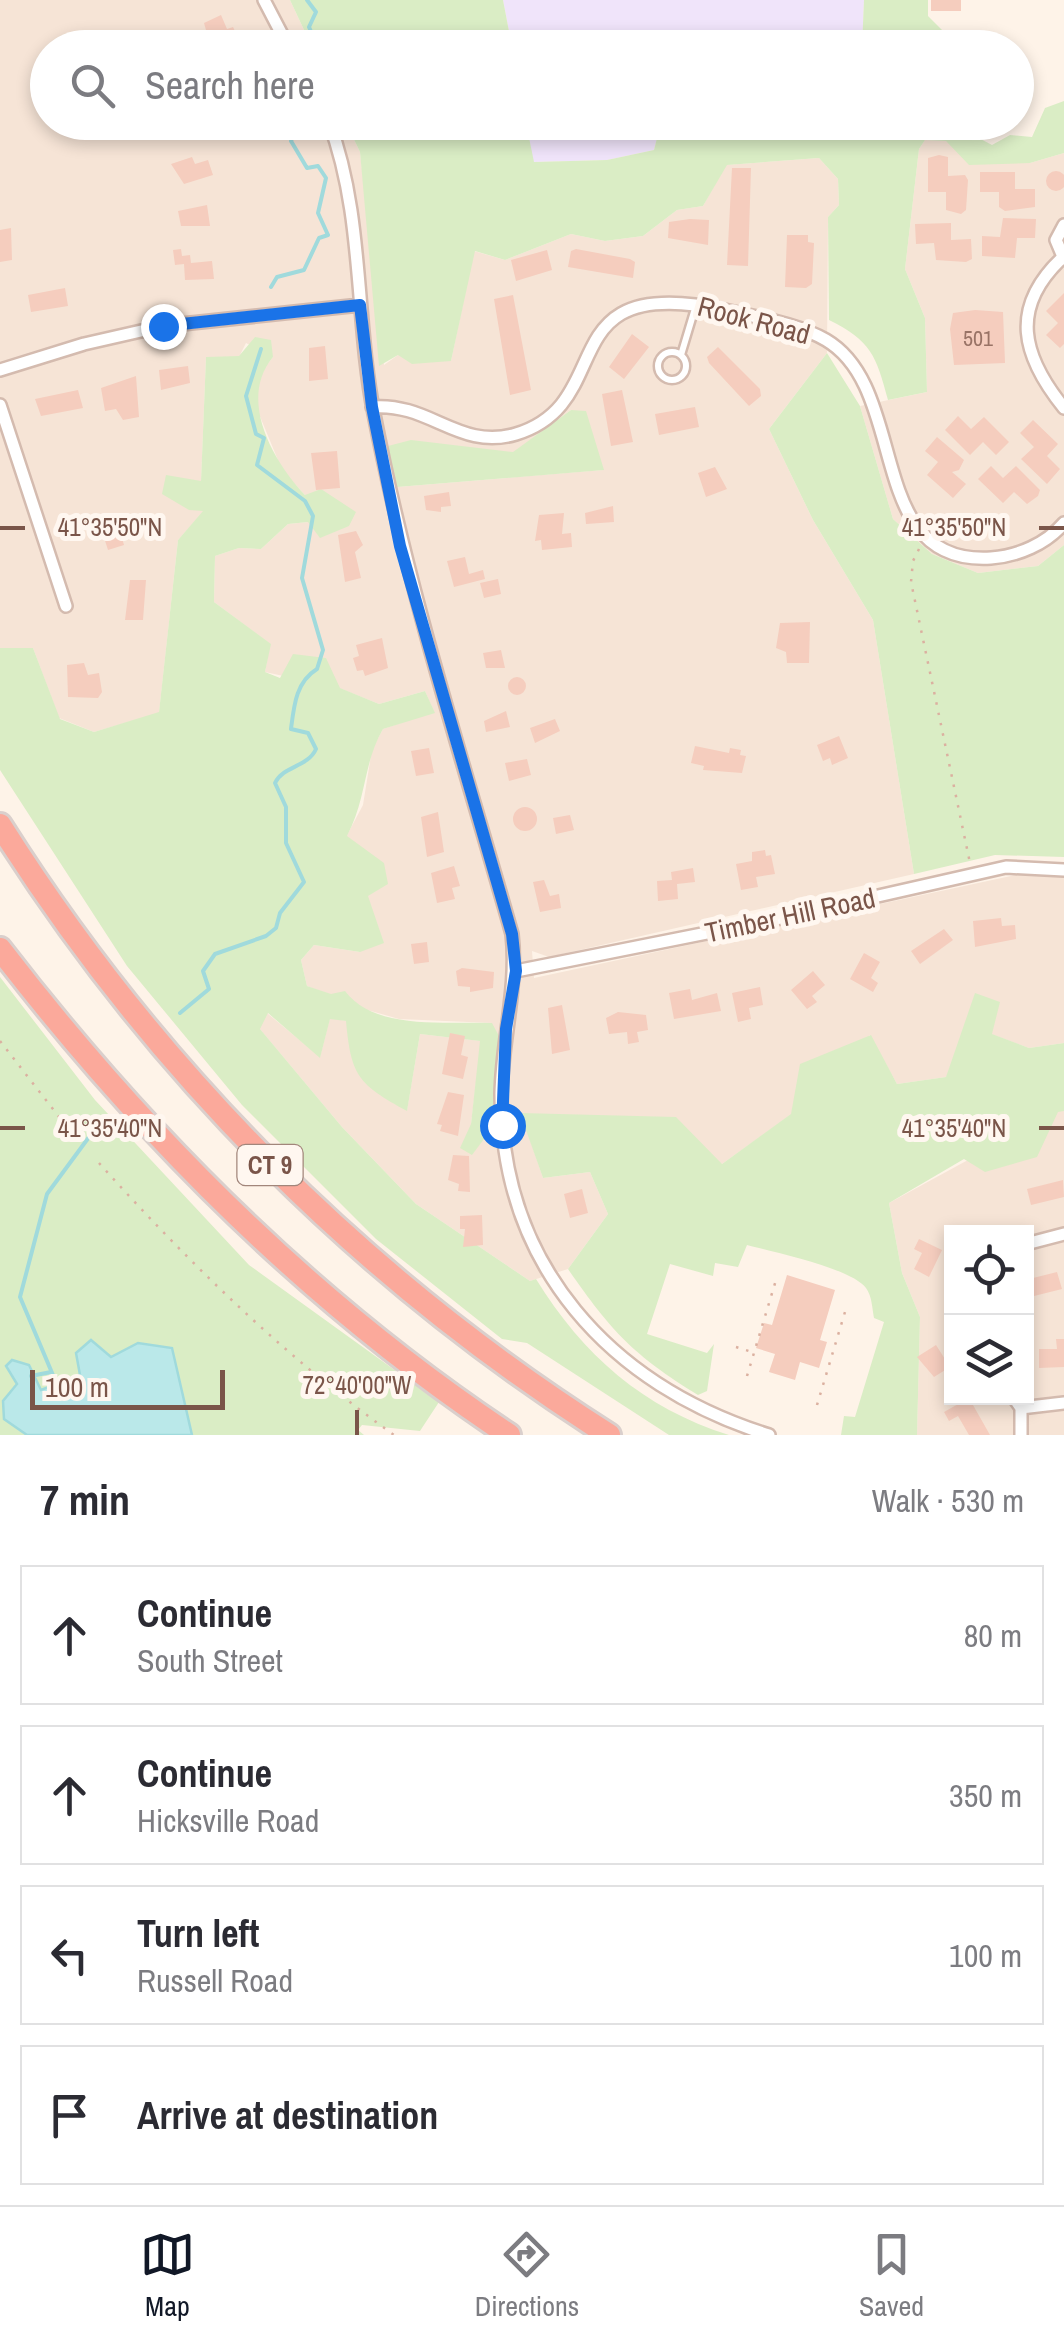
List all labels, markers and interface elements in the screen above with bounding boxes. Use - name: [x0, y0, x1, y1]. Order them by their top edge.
- search box: [30, 30, 1034, 140]
- icon: search: [65, 58, 120, 113]
- text: Search here: [145, 60, 315, 111]
- street label: Rook Road: [694, 287, 814, 353]
- route end: [141, 304, 187, 350]
- house number: 501: [963, 323, 993, 353]
- text: 41°35'50"N: [58, 510, 162, 544]
- text: 41°35'50"N: [902, 510, 1006, 544]
- street label: Timber Hill Road: [701, 878, 879, 952]
- route start: [480, 1103, 526, 1149]
- text: 41°35'40"N: [58, 1111, 162, 1145]
- text: 41°35'40"N: [902, 1111, 1006, 1145]
- road number: CT 9: [238, 1145, 302, 1185]
- map controls: [944, 1225, 1034, 1405]
- button: locate: [944, 1225, 1034, 1315]
- button: layers: [944, 1315, 1034, 1405]
- scale bar: [30, 1365, 225, 1410]
- text: 100 m: [45, 1368, 109, 1406]
- text: 72°40'00"W: [303, 1368, 412, 1402]
- text: 7 min: [40, 1472, 130, 1528]
- text: Walk · 530 m: [872, 1479, 1024, 1522]
- text: Continue: [137, 1588, 272, 1639]
- icon: ahead: [42, 1608, 97, 1663]
- text: 80 m: [964, 1614, 1022, 1657]
- text: South Street: [137, 1639, 283, 1682]
- text: Continue: [137, 1748, 272, 1799]
- icon: ahead: [42, 1768, 97, 1823]
- text: 350 m: [949, 1774, 1022, 1817]
- text: Hicksville Road: [137, 1799, 319, 1842]
- text: Turn left: [137, 1908, 259, 1959]
- icon: left: [42, 1928, 97, 1983]
- text: 100 m: [949, 1934, 1022, 1977]
- text: Russell Road: [137, 1959, 293, 2002]
- icon: arrive: [42, 2088, 97, 2143]
- text: Arrive at destination: [137, 2090, 438, 2141]
- tab: Map: [140, 2227, 195, 2325]
- tab: Directions: [475, 2227, 579, 2325]
- tab: Saved: [859, 2227, 924, 2325]

